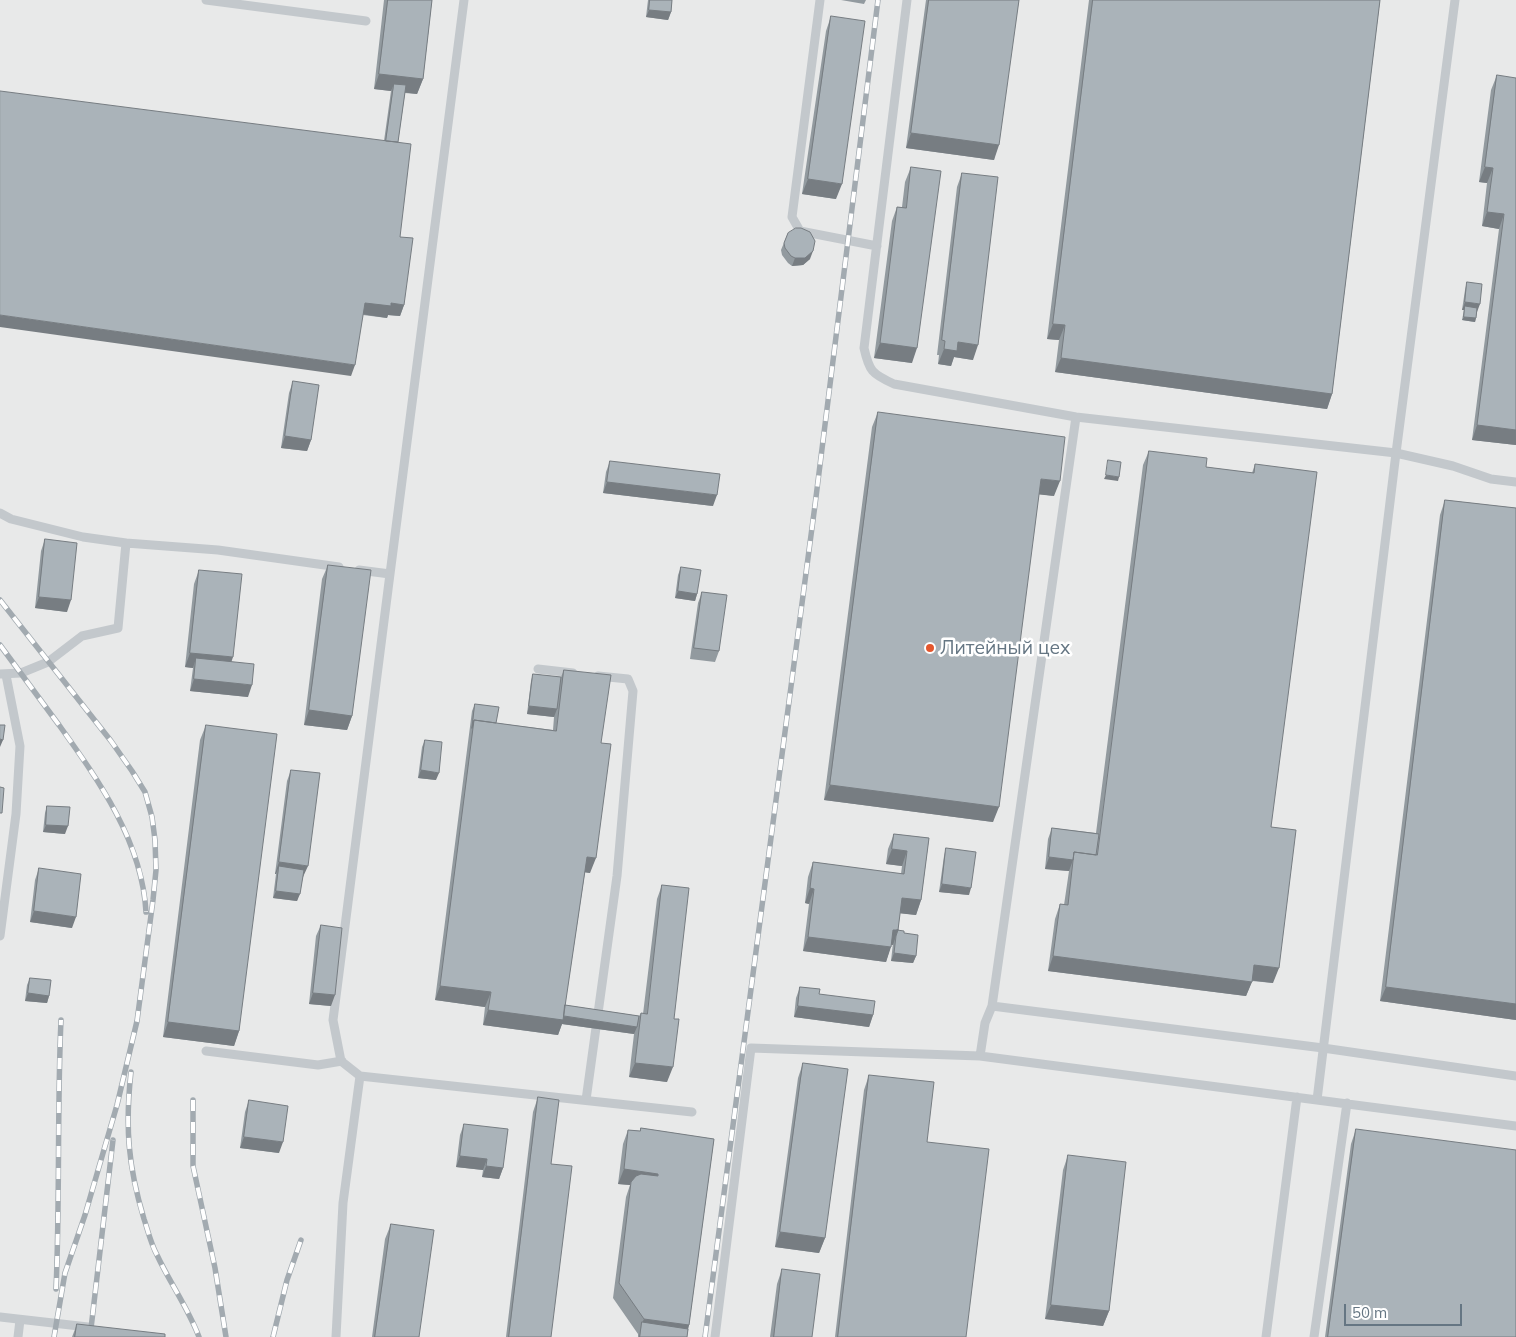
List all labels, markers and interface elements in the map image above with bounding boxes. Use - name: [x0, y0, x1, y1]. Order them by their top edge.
- place label: Литейный цех: [940, 637, 1070, 659]
- marker: Литейный цех: [924, 642, 936, 654]
- scale bar: [1346, 1294, 1464, 1326]
- text: 50 m: [1352, 1303, 1387, 1322]

